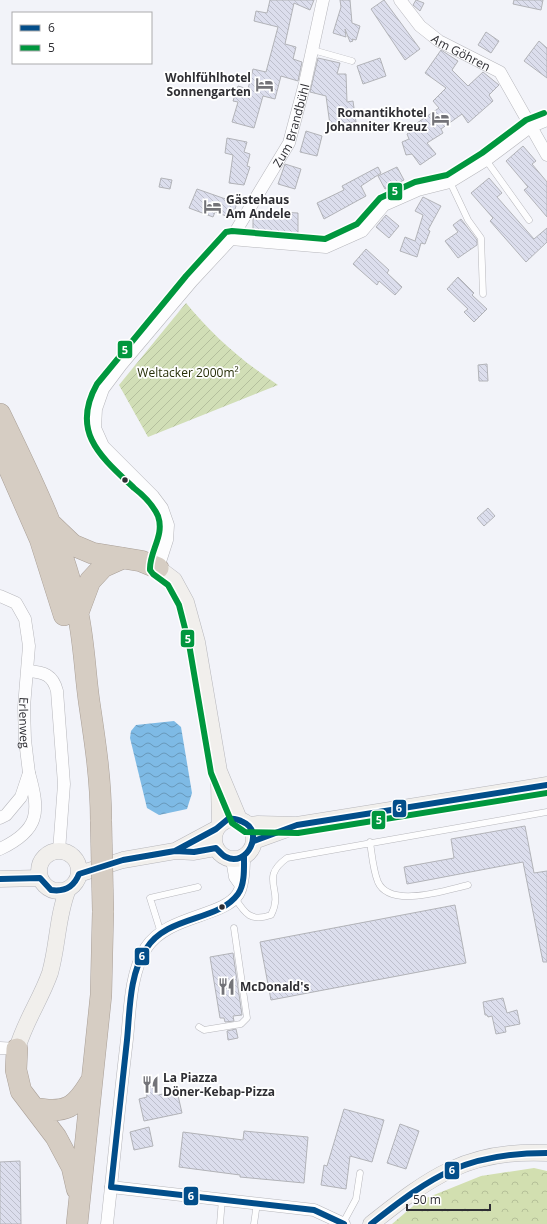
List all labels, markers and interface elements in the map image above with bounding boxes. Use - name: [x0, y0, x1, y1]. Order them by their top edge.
- legend: [12, 12, 152, 64]
- text: 6: [48, 19, 55, 36]
- street label: Am Göhren: [428, 30, 494, 74]
- text: 5: [48, 39, 55, 56]
- place label: Wohlfühlhotel Sonnengarten: [165, 69, 251, 100]
- hotel icon: Wohlfühlhotel Sonnengarten: [254, 74, 274, 94]
- street label: Zum Brandbühl: [268, 82, 313, 170]
- place label: Romantikhotel Johanniter Kreuz: [325, 104, 427, 135]
- hotel icon: Romantikhotel Johanniter Kreuz: [430, 109, 450, 129]
- line badge: 5: [387, 182, 403, 201]
- text: 5: [392, 183, 398, 198]
- place label: Gästehaus Am Andele: [226, 191, 291, 222]
- hotel icon: Gästehaus Am Andele: [203, 196, 223, 216]
- line badge: 5: [117, 340, 133, 359]
- text: 5: [122, 342, 128, 357]
- park label: Weltacker 2000m²: [137, 364, 239, 381]
- unlabelled marker: [120, 475, 130, 485]
- line badge: 5: [180, 629, 195, 648]
- text: 5: [185, 631, 191, 646]
- street label: Erlenweg: [15, 696, 34, 750]
- line badge: 6: [392, 799, 407, 818]
- text: 6: [396, 800, 402, 815]
- line badge: 5: [371, 810, 386, 830]
- text: 5: [376, 812, 382, 827]
- unlabelled marker: [217, 902, 227, 912]
- line badge: 6: [134, 947, 150, 966]
- text: 6: [139, 948, 145, 963]
- restaurant icon: McDonald's: [217, 976, 237, 996]
- place label: McDonald's: [240, 978, 309, 995]
- place label: La Piazza Döner-Kebap-Pizza: [163, 1069, 275, 1100]
- restaurant icon: La Piazza Döner-Kebap-Pizza: [140, 1074, 160, 1094]
- line badge: 6: [444, 1161, 460, 1180]
- text: 6: [449, 1162, 455, 1177]
- line badge: 6: [183, 1186, 199, 1206]
- scale bar: [407, 1186, 490, 1212]
- text: 6: [188, 1188, 194, 1203]
- text: 50 m: [413, 1191, 441, 1208]

